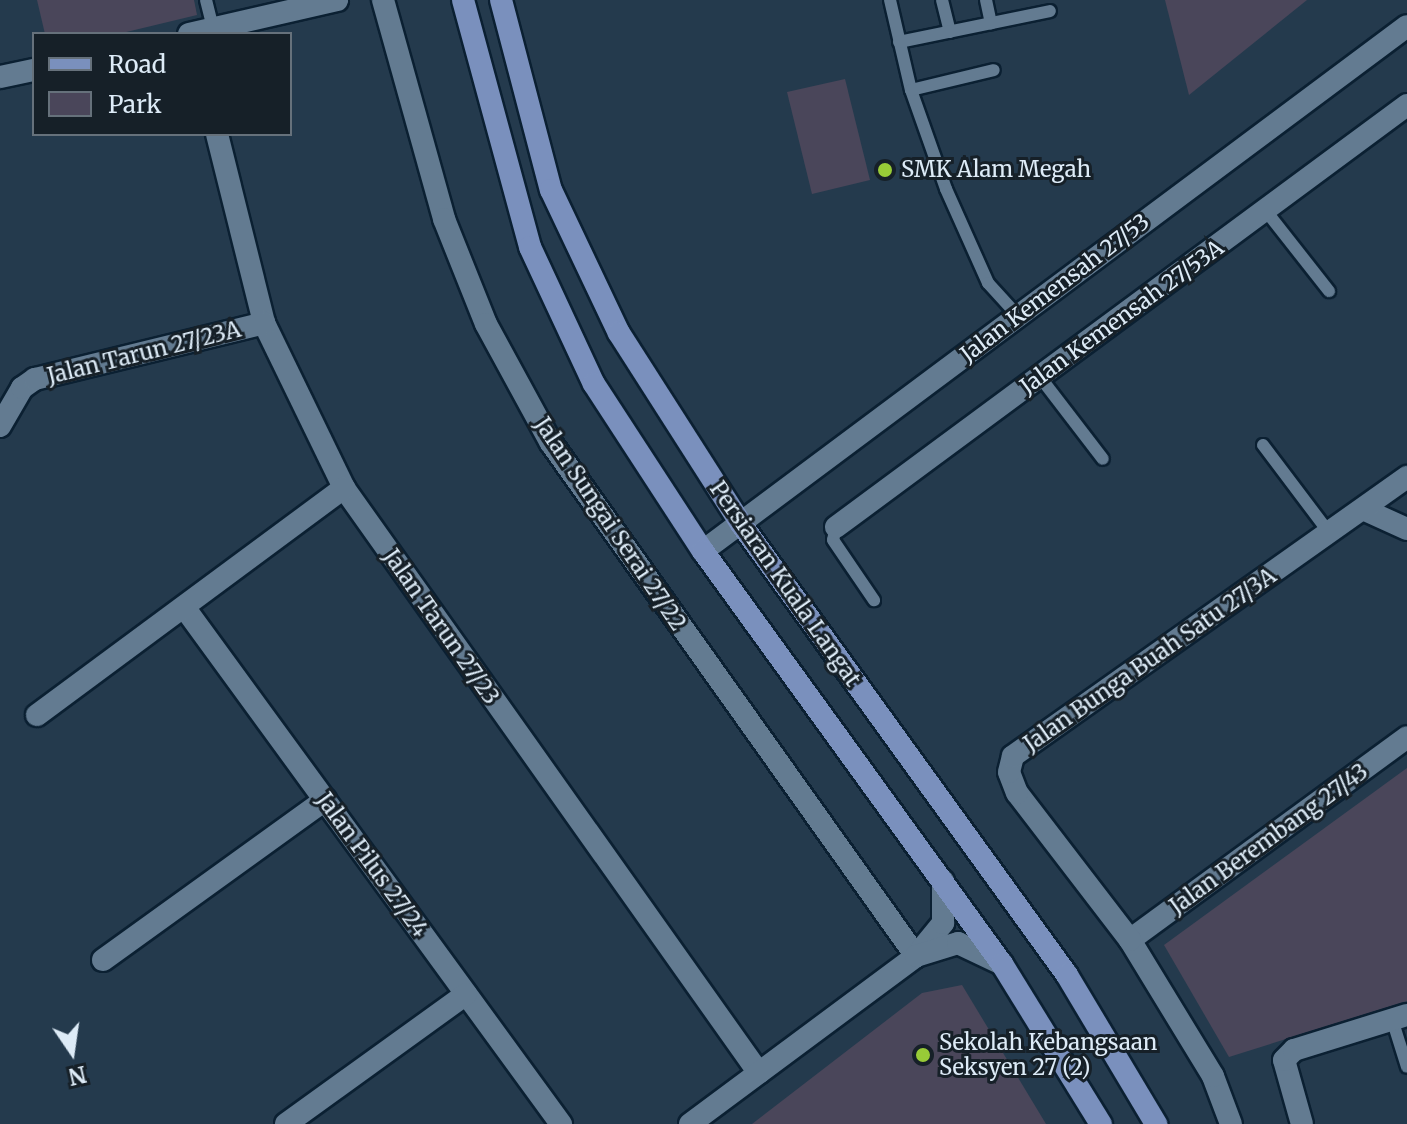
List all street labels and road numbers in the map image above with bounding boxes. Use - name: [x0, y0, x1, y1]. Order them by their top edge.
- street label: Jalan Kemensah 27/53: [955, 208, 1155, 368]
- street label: Jalan Kemensah 27/53A: [1015, 234, 1229, 400]
- street label: Jalan Tarun 27/23A: [45, 316, 243, 390]
- street label: Jalan Sungai Serai 27/22: [529, 412, 691, 636]
- street label: Persiaran Kuala Langat: [704, 476, 866, 692]
- street label: Jalan Tarun 27/23: [378, 544, 504, 710]
- street label: Jalan Bunga Buah Satu 27/3A: [1019, 563, 1281, 757]
- street label: Jalan Berembang 27/43: [1165, 758, 1373, 920]
- street label: Jalan Pilus 27/24: [311, 788, 433, 942]

